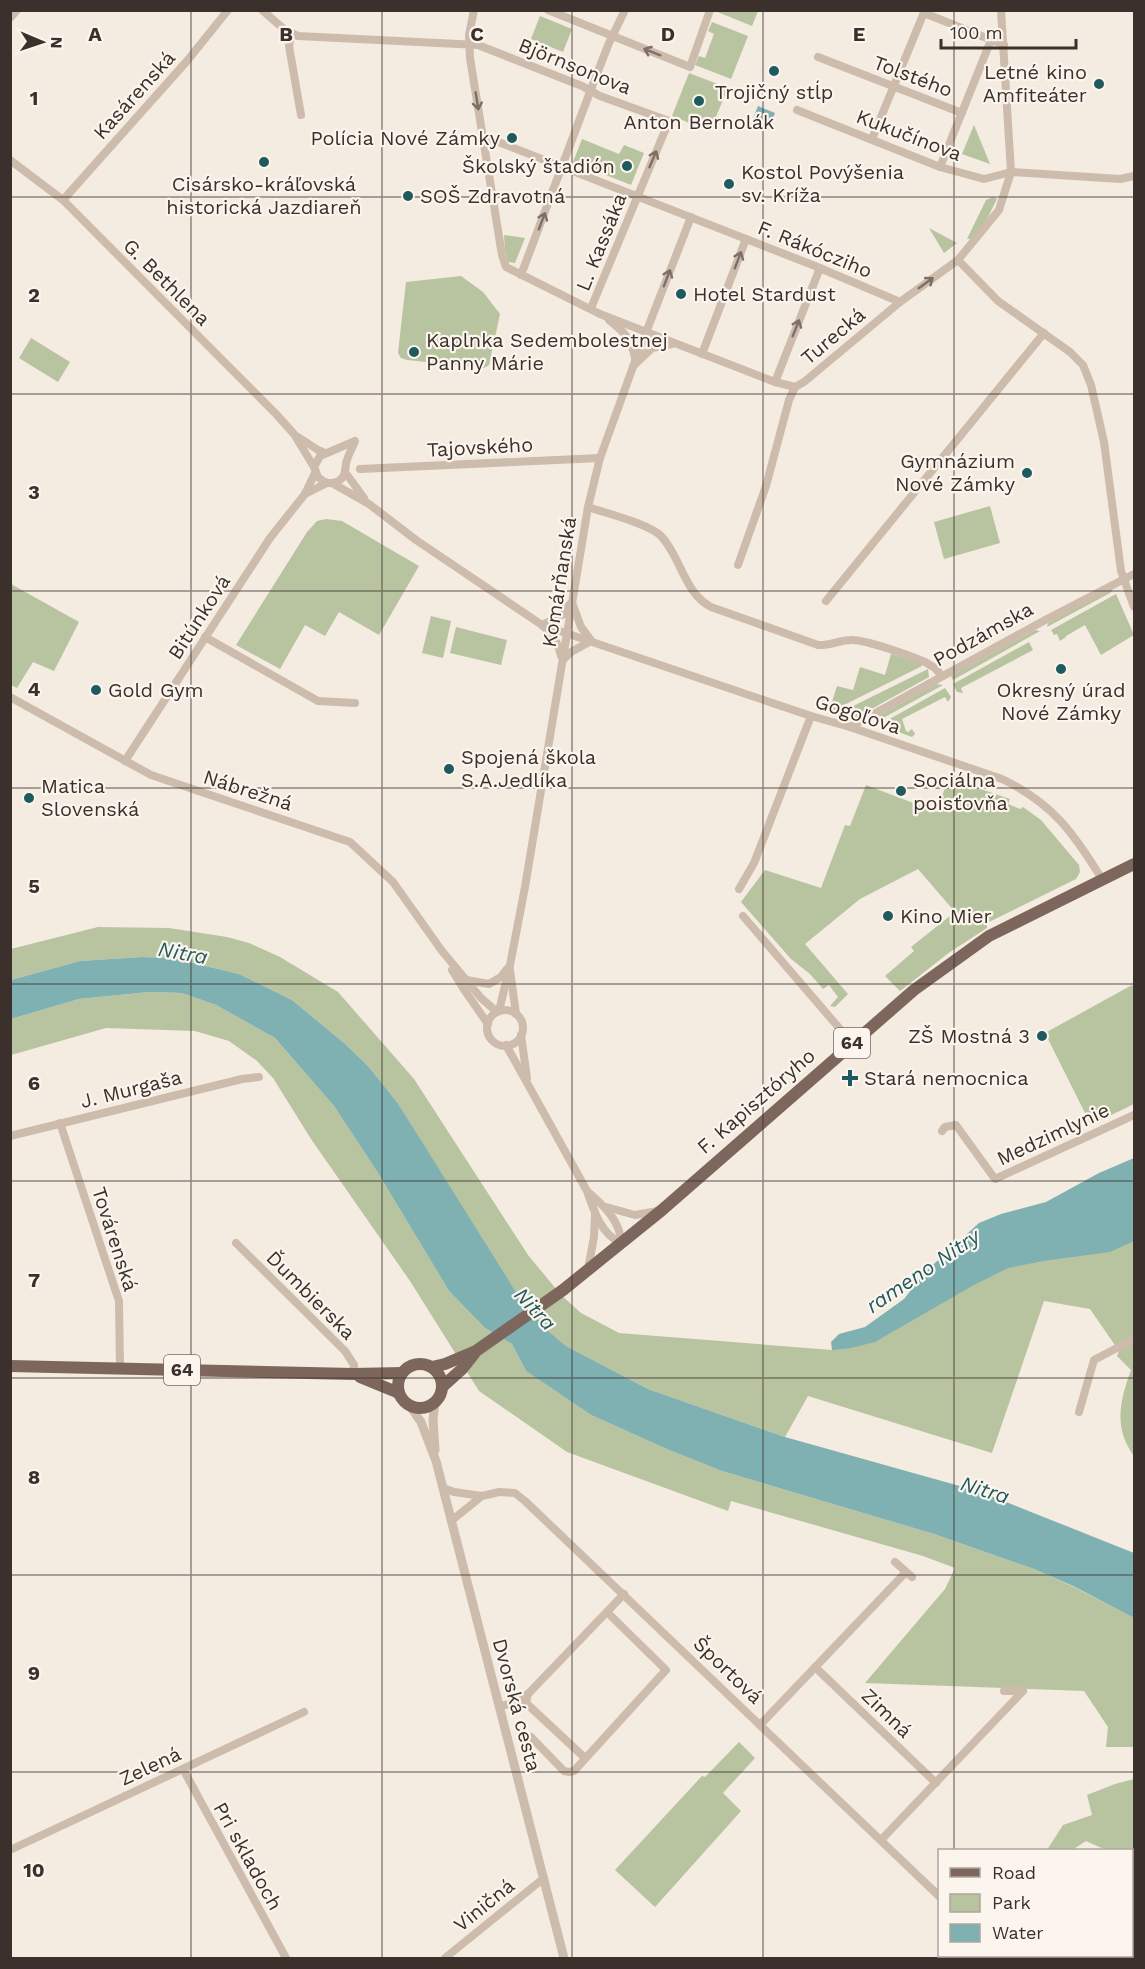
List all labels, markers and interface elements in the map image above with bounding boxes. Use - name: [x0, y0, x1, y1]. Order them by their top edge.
- north arrow: [12, 12, 72, 72]
- scale bar: [941, 12, 1076, 50]
- text: A: [88, 22, 102, 46]
- text: B: [279, 22, 293, 46]
- text: C: [470, 22, 484, 46]
- text: D: [661, 22, 675, 46]
- text: E: [853, 22, 865, 46]
- text: 100 m: [950, 22, 1003, 43]
- street label: Björnsonova: [515, 33, 635, 99]
- text: N: [47, 36, 66, 49]
- street label: Kasárenská: [88, 46, 180, 144]
- one-way arrow: [643, 46, 661, 57]
- street label: Tolstého: [870, 50, 956, 102]
- place label: Letné kino Amfiteáter: [983, 60, 1087, 107]
- marker: Trojičný stĺp: [767, 64, 781, 78]
- marker: Letné kino Amfiteáter: [1092, 77, 1106, 91]
- place label: Trojičný stĺp: [715, 80, 833, 104]
- text: 1: [30, 86, 38, 110]
- one-way arrow: [472, 91, 483, 111]
- marker: Anton Bernolák: [692, 94, 706, 108]
- street label: Kukučínova: [853, 104, 965, 166]
- place label: Anton Bernolák: [624, 110, 774, 134]
- place label: Polícia Nové Zámky: [310, 126, 501, 150]
- marker: Polícia Nové Zámky: [505, 131, 519, 145]
- one-way arrow: [648, 150, 659, 168]
- place label: Školský štadión: [462, 154, 615, 178]
- marker: Cisársko-kráľovská historická Jazdiareň: [257, 155, 271, 169]
- marker: Školský štadión: [620, 159, 634, 173]
- place label: Kostol Povýšenia sv. Kríža: [741, 160, 904, 207]
- place label: Cisársko-kráľovská historická Jazdiareň: [166, 172, 362, 219]
- marker: Kostol Povýšenia sv. Kríža: [722, 177, 736, 191]
- place label: SOŠ Zdravotná: [420, 184, 565, 208]
- marker: SOŠ Zdravotná: [401, 189, 415, 203]
- street label: L. Kassáka: [571, 190, 631, 294]
- one-way arrow: [537, 212, 548, 231]
- street label: F. Rákócziho: [754, 215, 876, 283]
- street label: G. Bethlena: [119, 234, 215, 330]
- one-way arrow: [733, 251, 744, 270]
- one-way arrow: [662, 269, 673, 288]
- one-way arrow: [918, 277, 934, 289]
- place label: Hotel Stardust: [693, 282, 836, 306]
- text: 2: [28, 283, 40, 307]
- marker: Hotel Stardust: [674, 287, 688, 301]
- street label: Turecká: [796, 302, 870, 370]
- one-way arrow: [791, 319, 802, 338]
- place label: Kaplnka Sedembolestnej Panny Márie: [426, 328, 668, 375]
- marker: Kaplnka Sedembolestnej Panny Márie: [407, 345, 421, 359]
- street label: Tajovského: [426, 432, 534, 462]
- place label: Gymnázium Nové Zámky: [895, 449, 1016, 496]
- marker: Gymnázium Nové Zámky: [1020, 466, 1034, 480]
- text: 3: [28, 480, 40, 504]
- street label: Komárňanská: [537, 515, 581, 649]
- street label: Bitúnková: [163, 570, 235, 664]
- street label: Podzámska: [929, 597, 1037, 671]
- marker: Okresný úrad Nové Zámky: [1054, 662, 1068, 676]
- text: 4: [28, 677, 41, 701]
- place label: Gold Gym: [108, 678, 204, 702]
- place label: Okresný úrad Nové Zámky: [997, 678, 1125, 725]
- marker: Gold Gym: [89, 683, 103, 697]
- street label: Gogoľova: [812, 689, 904, 739]
- place label: Spojená škola S.A.Jedlíka: [461, 745, 596, 792]
- marker: Spojená škola S.A.Jedlíka: [442, 762, 456, 776]
- street label: Nábrežná: [200, 764, 296, 816]
- place label: Sociálna poisťovňa: [913, 768, 1008, 815]
- place label: Matica Slovenská: [41, 774, 139, 821]
- marker: Sociálna poisťovňa: [894, 784, 908, 798]
- marker: Matica Slovenská: [22, 791, 36, 805]
- text: 5: [28, 874, 40, 898]
- place label: Kino Mier: [900, 904, 992, 928]
- marker: Kino Mier: [881, 909, 895, 923]
- water label: Nitra: [156, 936, 210, 969]
- place label: ZŠ Mostná 3: [908, 1024, 1030, 1048]
- road number: 64: [834, 1028, 870, 1058]
- marker: ZŠ Mostná 3: [1035, 1029, 1049, 1043]
- street label: F. Kapisztóryho: [692, 1043, 820, 1159]
- street label: J. Murgaša: [78, 1065, 184, 1113]
- place label: Stará nemocnica: [864, 1066, 1028, 1090]
- marker: Stará nemocnica: [841, 1069, 859, 1087]
- text: 6: [28, 1071, 40, 1095]
- street label: Medzimlynie: [993, 1098, 1113, 1170]
- street label: Továrenská: [87, 1184, 143, 1294]
- water label: rameno Nitry: [861, 1223, 986, 1318]
- street label: Ďumbierska: [262, 1246, 360, 1344]
- text: 7: [28, 1268, 40, 1292]
- water label: Nitra: [509, 1282, 561, 1335]
- road number: 64: [164, 1355, 200, 1385]
- text: 8: [28, 1465, 40, 1489]
- water label: Nitra: [958, 1470, 1013, 1509]
- street label: Športová: [688, 1631, 768, 1709]
- street label: Dvorská cesta: [488, 1636, 546, 1774]
- text: 9: [28, 1661, 40, 1685]
- street label: Zimná: [857, 1683, 917, 1743]
- street label: Zelená: [115, 1741, 185, 1791]
- street label: Pri skladoch: [208, 1798, 288, 1914]
- legend: [938, 1849, 1133, 1957]
- text: 10: [23, 1858, 45, 1882]
- text: Road: [992, 1862, 1036, 1883]
- street label: Viničná: [449, 1873, 519, 1937]
- text: Park: [992, 1892, 1031, 1913]
- text: Water: [992, 1922, 1044, 1943]

